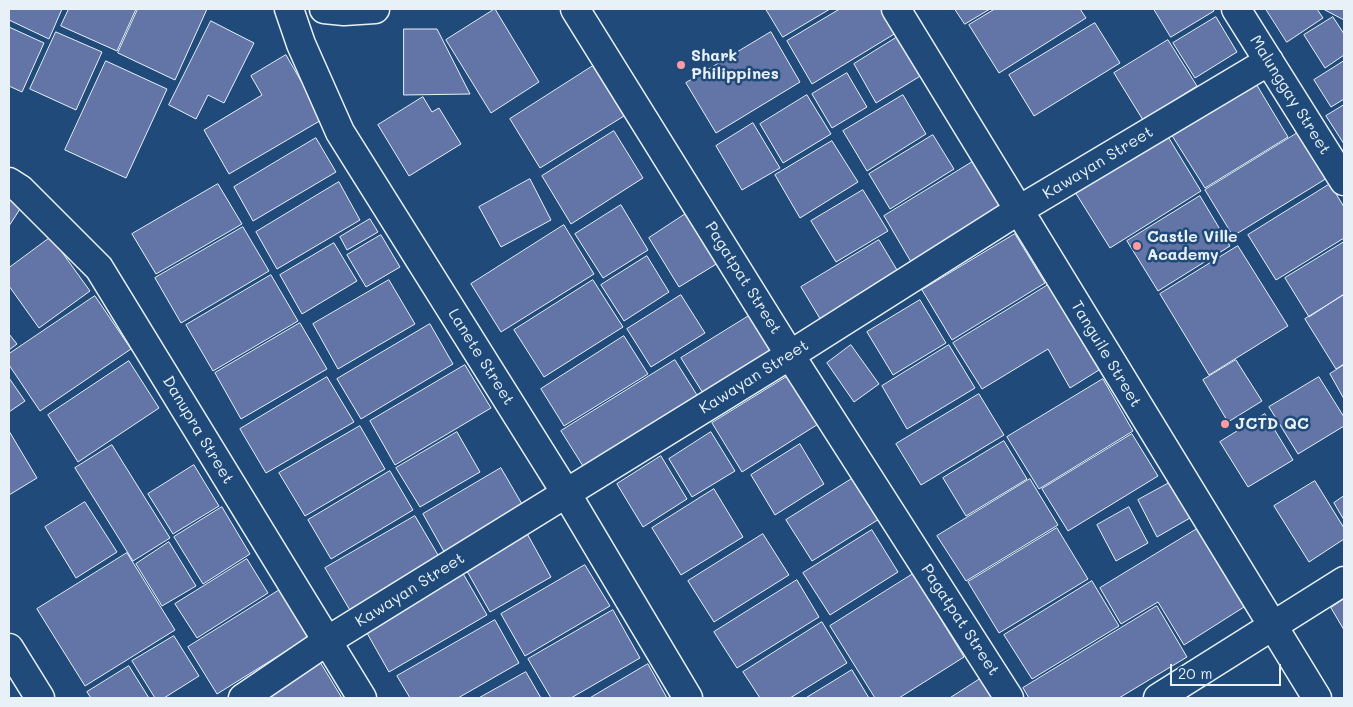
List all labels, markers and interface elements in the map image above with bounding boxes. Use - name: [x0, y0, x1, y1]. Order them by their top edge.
- street label: Malunggay Street: [1245, 32, 1335, 158]
- place label: Shark Philippines: [691, 46, 779, 84]
- marker: Shark Philippines: [675, 59, 687, 71]
- street label: Kawayan Street: [1039, 123, 1157, 203]
- street label: Pagatpat Street: [701, 218, 785, 338]
- place label: Castle Ville Academy: [1147, 227, 1238, 265]
- marker: Castle Ville Academy: [1131, 240, 1143, 252]
- street label: Tanguile Street: [1067, 297, 1145, 411]
- street label: Lanete Street: [444, 305, 518, 409]
- street label: Kawayan Street: [696, 336, 812, 418]
- street label: Danupra Street: [158, 373, 238, 487]
- place label: JCTD QC: [1235, 414, 1309, 434]
- marker: JCTD QC: [1219, 418, 1231, 430]
- street label: Kawayan Street: [352, 549, 468, 631]
- street label: Pagatpat Street: [917, 561, 1003, 679]
- scale bar: [1173, 654, 1284, 686]
- text: 20 m: [1178, 663, 1212, 683]

